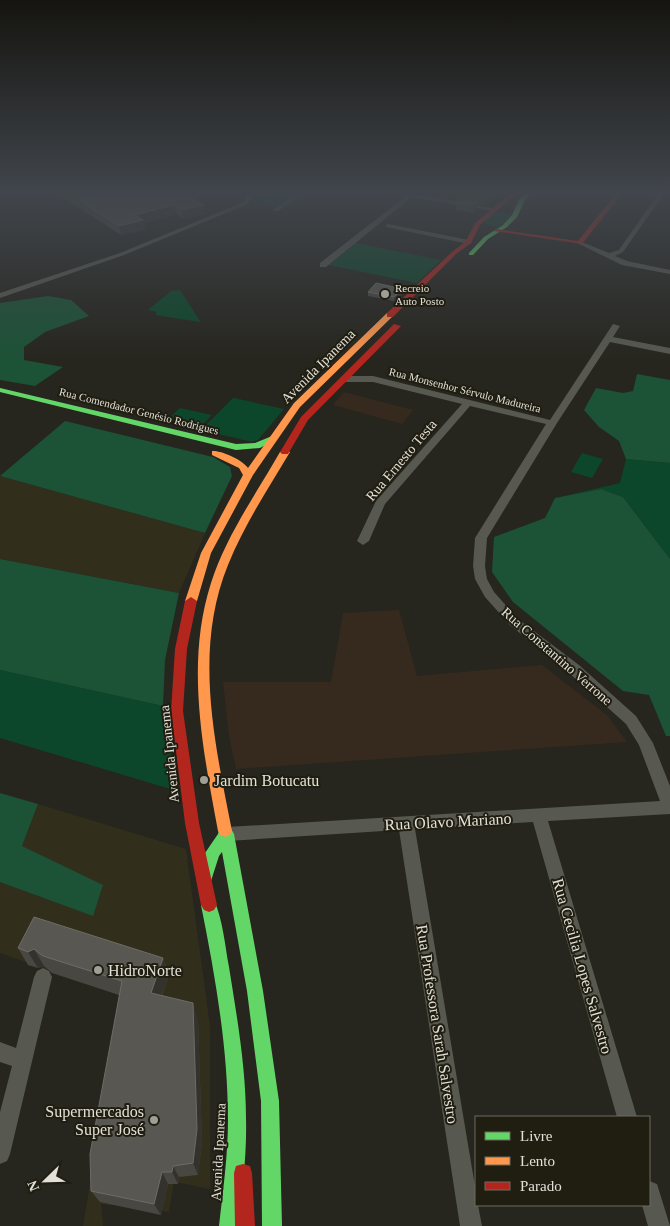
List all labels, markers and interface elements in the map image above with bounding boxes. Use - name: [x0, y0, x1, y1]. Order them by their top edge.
- place label: Recreio Auto Posto: [395, 282, 445, 307]
- marker: Recreio Auto Posto: [379, 288, 391, 300]
- street label: Avenida Ipanema: [278, 326, 359, 406]
- street label: Rua Monsenhor Sérvulo Madureira: [388, 365, 542, 415]
- street label: Rua Comendador Genésio Rodrigues: [58, 385, 220, 437]
- street label: Rua Ernesto Testa: [363, 416, 440, 504]
- street label: Rua Constantino Verrone: [498, 604, 615, 708]
- street label: Avenida Ipanema: [157, 704, 182, 804]
- place label: Jardim Botucatu: [214, 772, 319, 789]
- marker: Jardim Botucatu: [198, 774, 210, 786]
- street label: Rua Olavo Mariano: [384, 810, 512, 833]
- street label: Rua Cecilia Lopes Salvestro: [548, 876, 616, 1056]
- street label: Rua Professora Sarah Salvestro: [413, 923, 462, 1125]
- place label: HidroNorte: [108, 962, 182, 979]
- marker: HidroNorte: [92, 964, 104, 976]
- street label: Avenida Ipanema: [208, 1102, 229, 1201]
- place label: Supermercados Super José: [45, 1103, 144, 1139]
- marker: Supermercados Super José: [148, 1114, 160, 1126]
- legend: [475, 1116, 650, 1206]
- text: Livre: [520, 1128, 553, 1144]
- text: Lento: [520, 1153, 555, 1169]
- north arrow: [20, 1156, 70, 1206]
- text: N: [25, 1178, 42, 1193]
- text: Parado: [520, 1178, 562, 1194]

